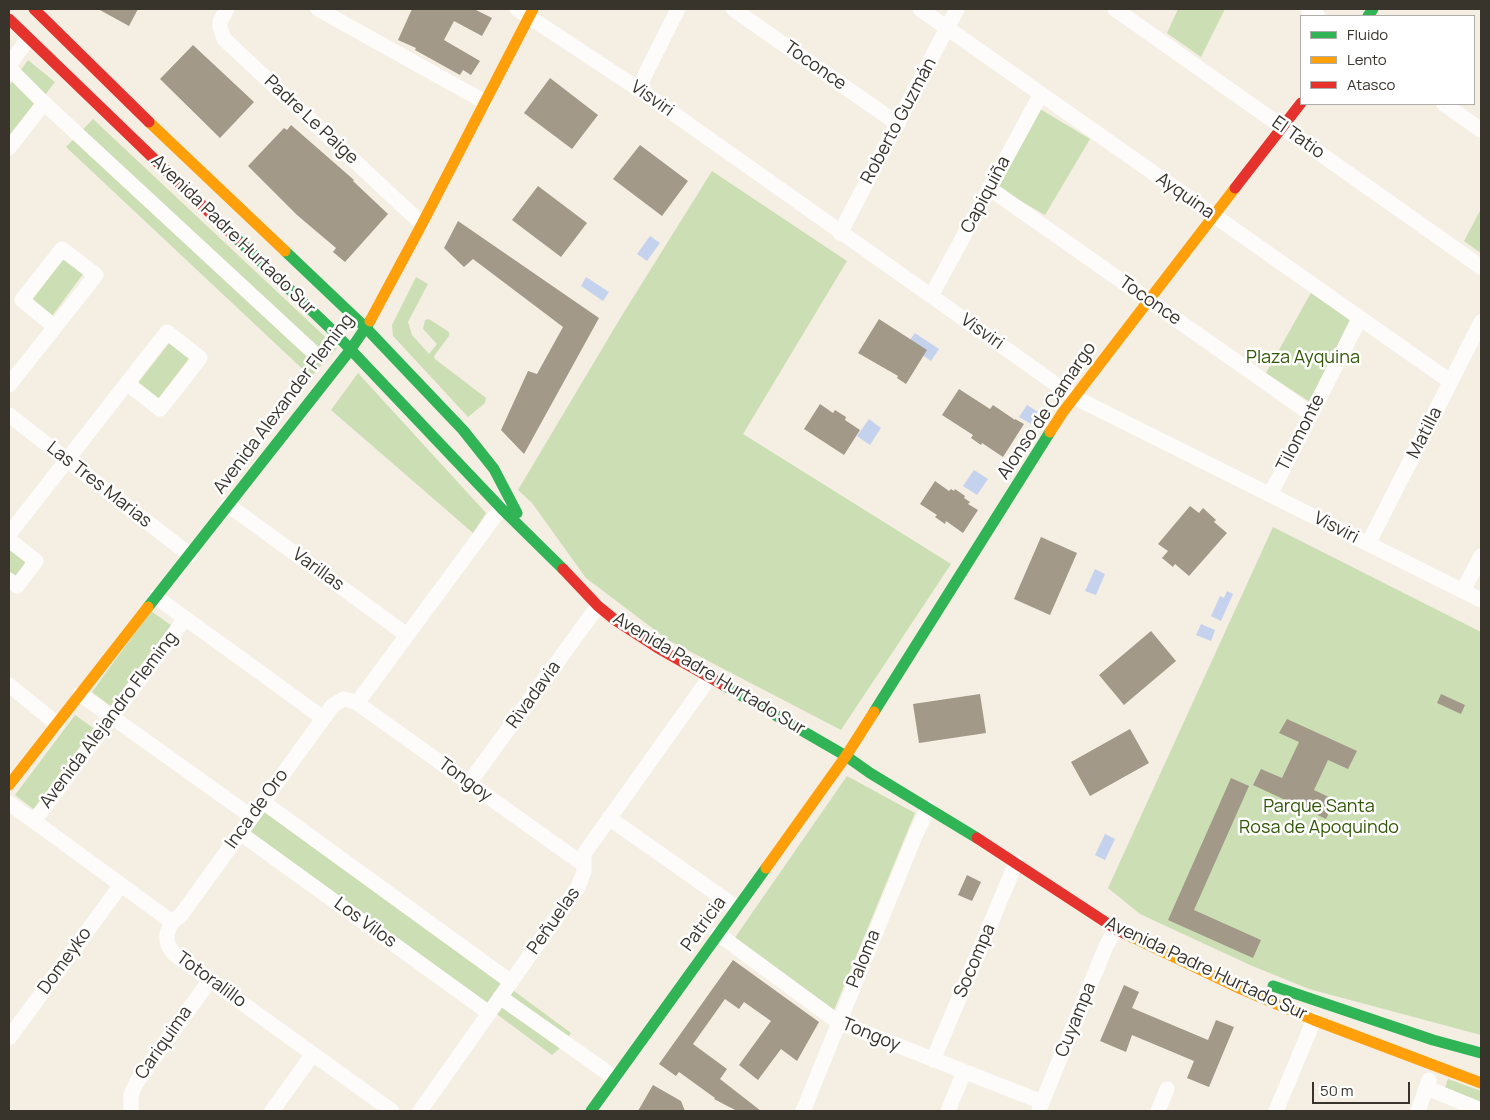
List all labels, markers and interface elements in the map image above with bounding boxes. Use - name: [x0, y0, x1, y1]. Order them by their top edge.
- legend: [1300, 15, 1475, 105]
- text: Fluido: [1347, 24, 1388, 45]
- street label: Toconce: [780, 37, 850, 95]
- text: Lento: [1347, 49, 1387, 70]
- street label: Roberto Guzmán: [857, 54, 941, 188]
- street label: Padre Le Paige: [260, 71, 362, 169]
- text: Atasco: [1347, 74, 1395, 95]
- street label: Visviri: [626, 76, 678, 122]
- street label: El Tatio: [1267, 112, 1329, 164]
- street label: Avenida Padre Hurtado Sur: [146, 151, 320, 319]
- street label: Capiquiña: [957, 153, 1015, 237]
- street label: Ayquina: [1152, 168, 1218, 224]
- street label: Toconce: [1115, 272, 1185, 330]
- street label: Visviri: [956, 309, 1008, 355]
- street label: Avenida Alexander Fleming: [209, 310, 359, 498]
- street label: Alonso de Camargo: [993, 338, 1101, 484]
- park label: Plaza Ayquina: [1246, 347, 1360, 369]
- street label: Tilomonte: [1272, 391, 1330, 475]
- street label: Matilla: [1403, 404, 1447, 462]
- street label: Las Tres Marias: [42, 437, 156, 533]
- street label: Visviri: [1310, 508, 1362, 548]
- street label: Varillas: [288, 544, 348, 596]
- street label: Avenida Padre Hurtado Sur: [609, 608, 809, 740]
- street label: Avenida Alejandro Fleming: [35, 627, 183, 813]
- street label: Rivadavia: [502, 657, 566, 733]
- street label: Tongoy: [434, 753, 496, 807]
- street label: Inca de Oro: [221, 765, 293, 853]
- park label: Parque Santa Rosa de Apoquindo: [1239, 796, 1399, 839]
- street label: Peñuelas: [523, 883, 585, 959]
- street label: Patricia: [677, 892, 731, 956]
- street label: Los Vilos: [330, 893, 400, 953]
- street label: Avenida Padre Hurtado Sur: [1102, 913, 1310, 1025]
- street label: Socompa: [950, 921, 1000, 1001]
- street label: Domeyko: [34, 923, 96, 999]
- street label: Paloma: [843, 927, 885, 991]
- street label: Totoralillo: [172, 947, 250, 1013]
- street label: Cuyampa: [1051, 980, 1101, 1060]
- street label: Cariquima: [131, 1002, 197, 1084]
- street label: Tongoy: [839, 1014, 903, 1056]
- scale bar: [1315, 1072, 1412, 1104]
- text: 50 m: [1320, 1080, 1354, 1101]

